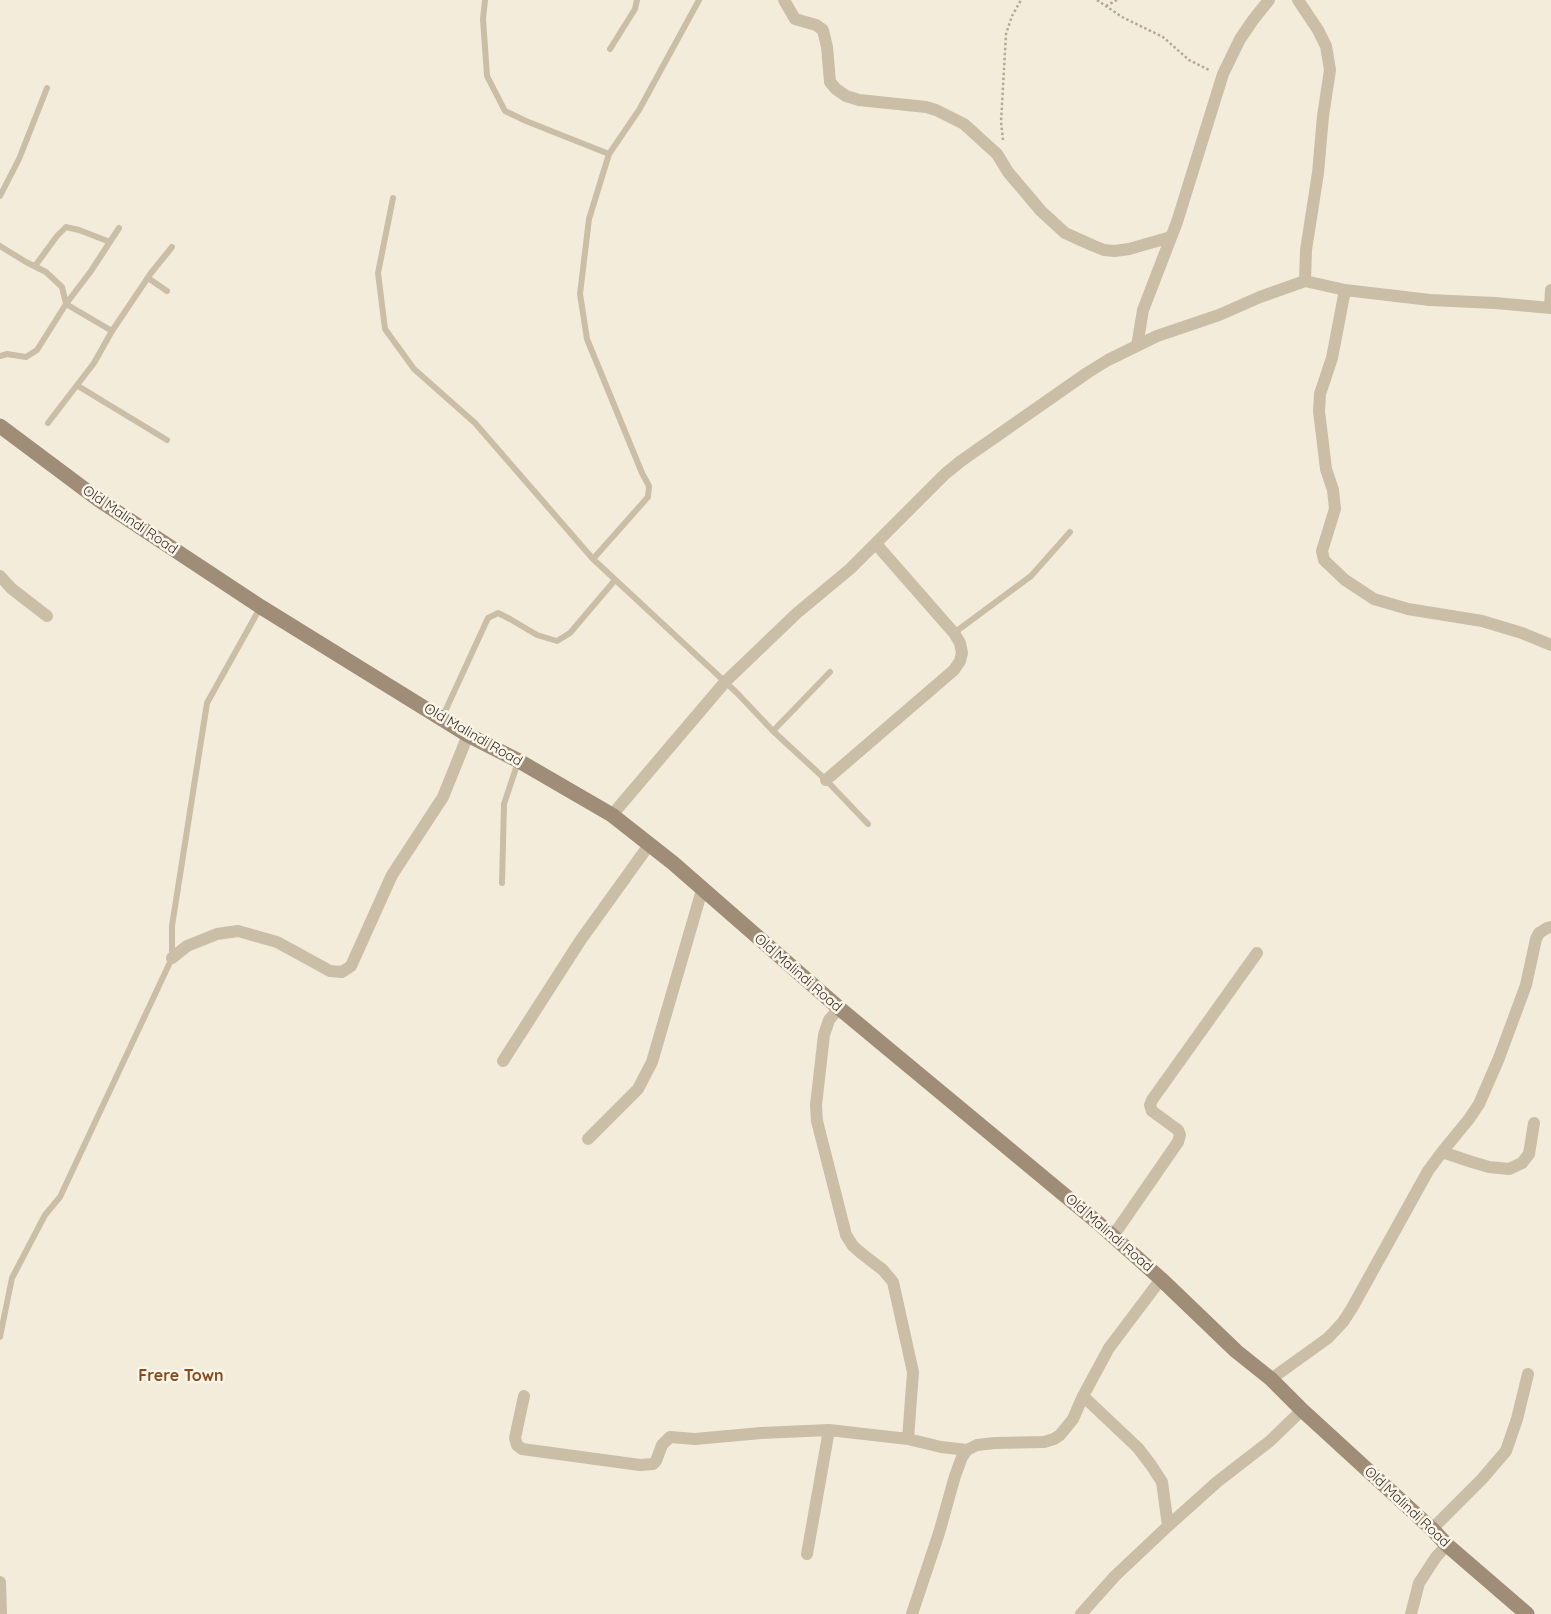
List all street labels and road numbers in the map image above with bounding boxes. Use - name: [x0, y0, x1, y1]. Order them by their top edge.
- street label: Old Malindi Road: [79, 482, 181, 558]
- street label: Old Malindi Road: [421, 700, 525, 770]
- street label: Old Malindi Road: [751, 930, 845, 1016]
- street label: Old Malindi Road: [1062, 1190, 1156, 1276]
- street label: Old Malindi Road: [1361, 1463, 1453, 1551]

